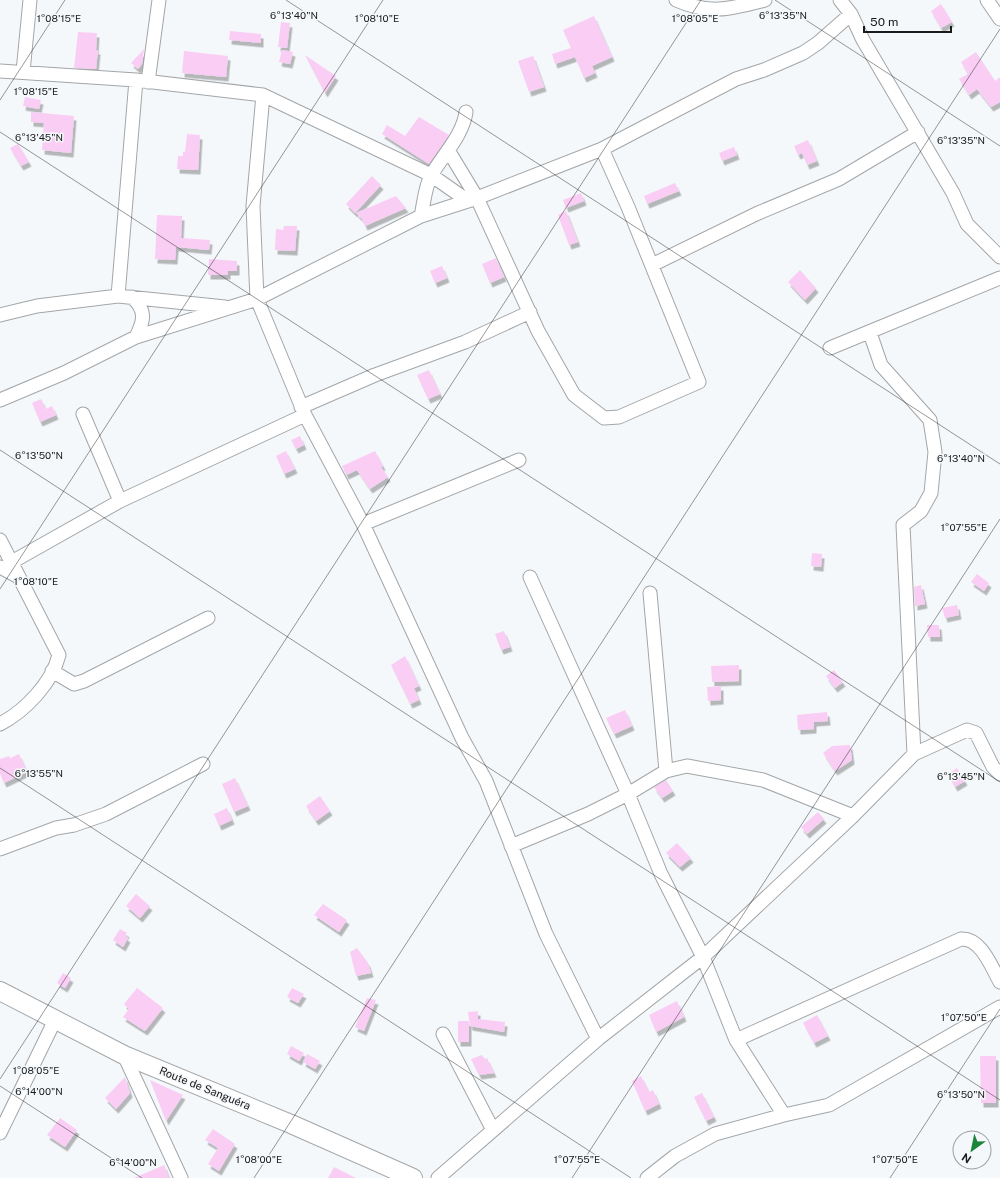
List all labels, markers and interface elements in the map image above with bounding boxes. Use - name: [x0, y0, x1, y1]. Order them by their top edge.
- scale bar: [864, 8, 951, 34]
- text: 6°13'40"N: [270, 9, 318, 21]
- text: 6°13'35"N: [759, 9, 807, 21]
- text: 1°08'15"E: [37, 12, 81, 24]
- text: 1°08'10"E: [355, 12, 399, 24]
- text: 1°08'05"E: [672, 12, 718, 24]
- text: 50 m: [870, 15, 898, 29]
- text: 1°08'15"E: [14, 85, 58, 97]
- text: 6°13'45"N: [15, 131, 63, 143]
- text: 6°13'35"N: [937, 134, 985, 146]
- text: 6°13'50"N: [15, 449, 63, 461]
- text: 6°13'40"N: [937, 452, 985, 464]
- text: 1°07'55"E: [941, 521, 987, 533]
- text: 1°08'10"E: [14, 575, 58, 587]
- text: 6°13'55"N: [15, 767, 63, 779]
- text: 6°13'45"N: [937, 770, 985, 782]
- text: 1°07'50"E: [941, 1011, 987, 1023]
- text: 1°08'05"E: [13, 1064, 59, 1076]
- street label: Route de Sanguéra: [158, 1064, 252, 1112]
- text: 6°14'00"N: [15, 1085, 63, 1097]
- text: 6°13'50"N: [937, 1088, 985, 1100]
- north arrow: [952, 1130, 992, 1170]
- text: N: [960, 1151, 973, 1166]
- text: 1°08'00"E: [236, 1153, 282, 1165]
- text: 1°07'55"E: [554, 1153, 600, 1165]
- text: 1°07'50"E: [872, 1153, 918, 1165]
- text: 6°14'00"N: [109, 1156, 157, 1168]

